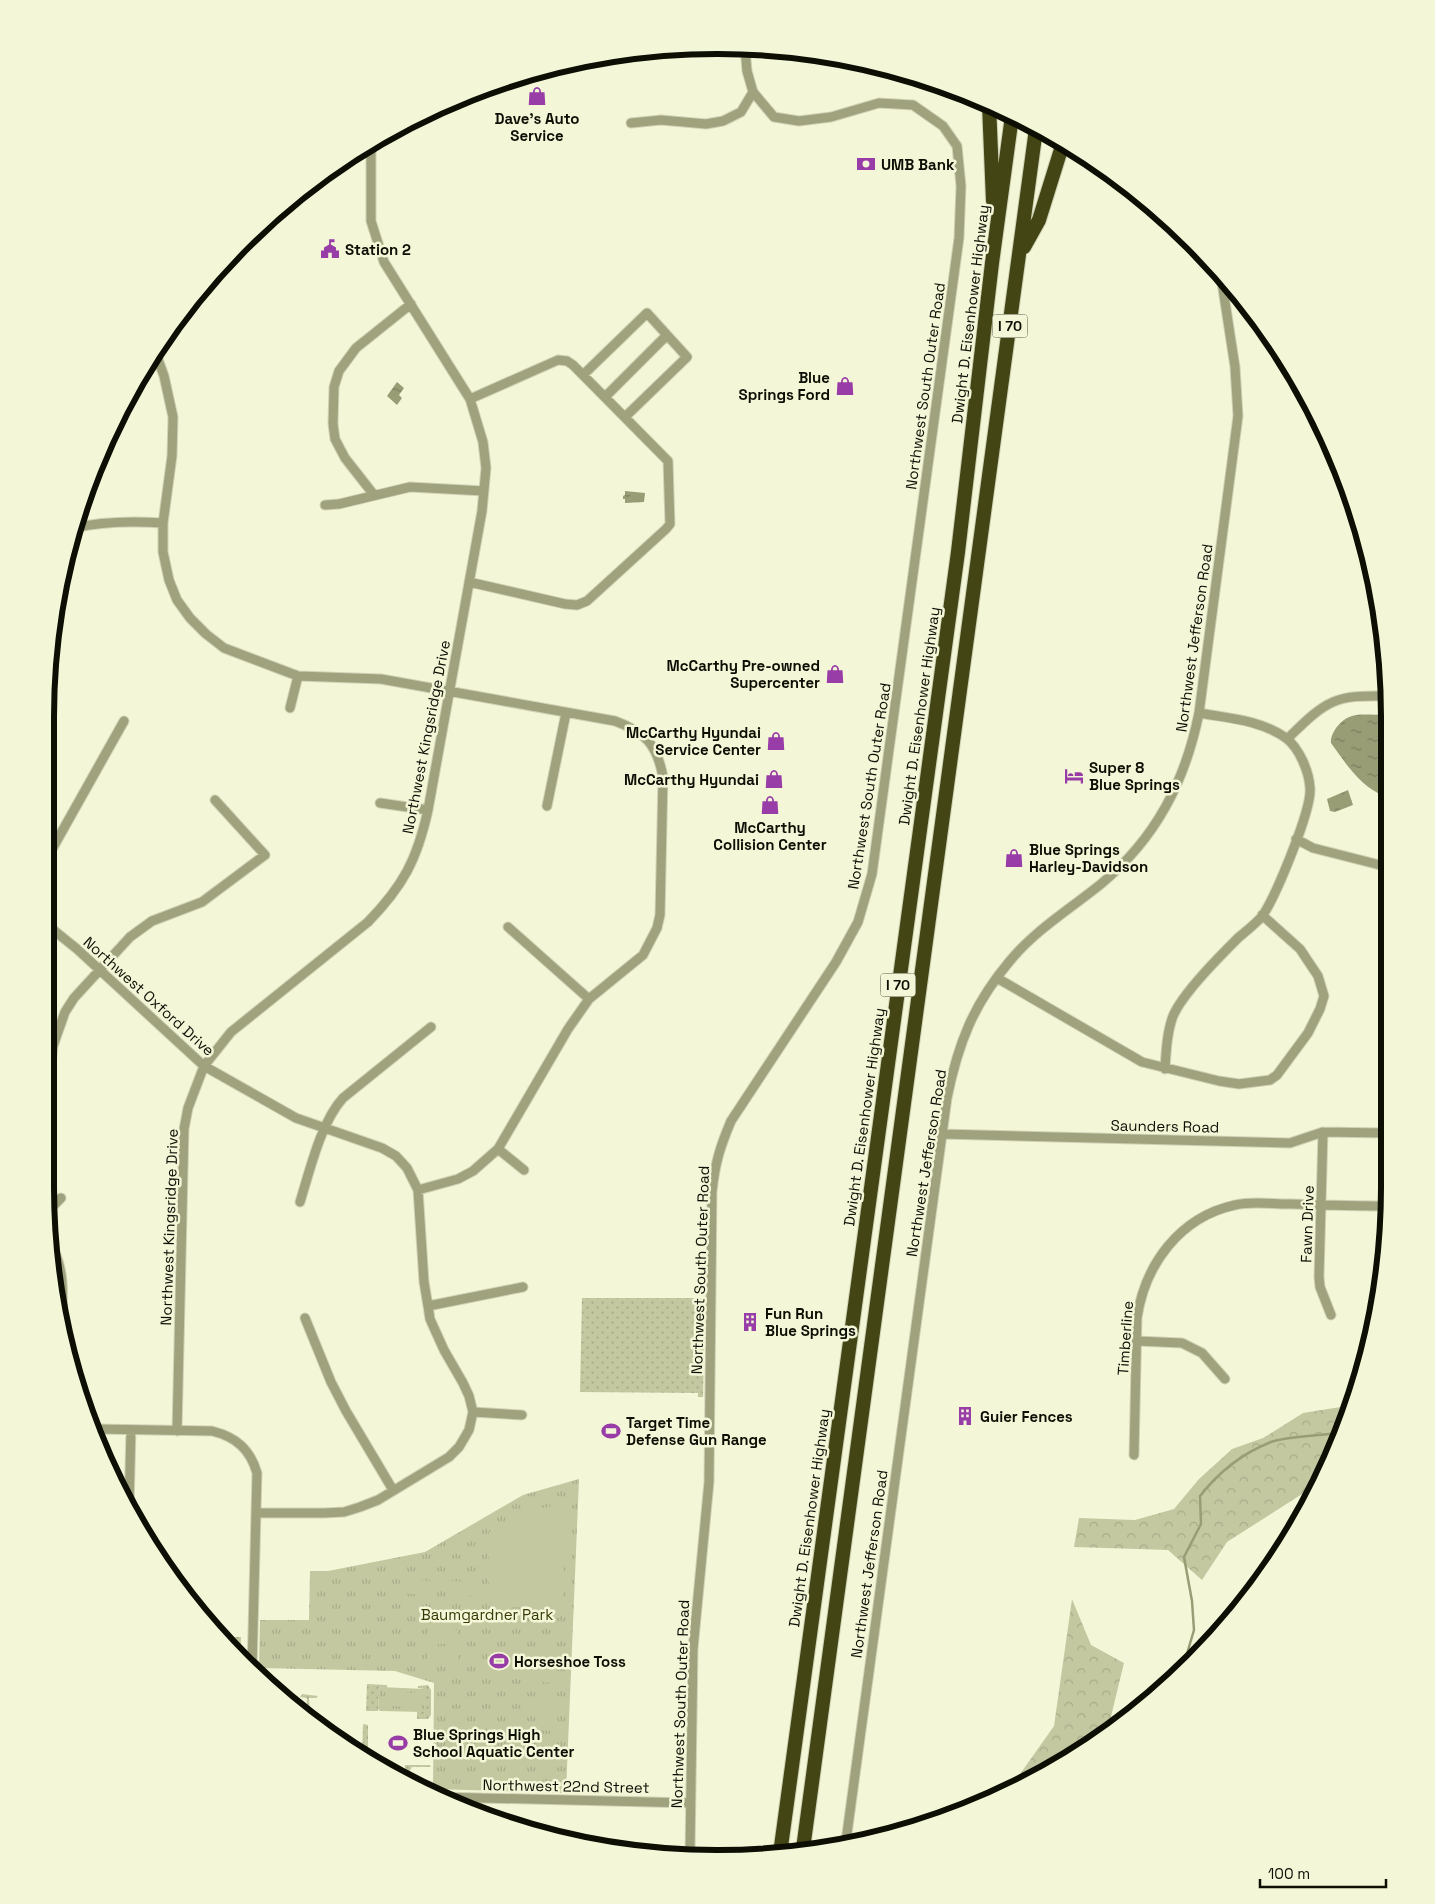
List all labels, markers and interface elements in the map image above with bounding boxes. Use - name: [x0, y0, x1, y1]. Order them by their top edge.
- shop icon: Dave's Auto Service: [526, 85, 548, 107]
- place label: Dave's Auto Service: [495, 109, 579, 145]
- bank icon: UMB Bank: [855, 153, 877, 175]
- place label: UMB Bank: [881, 155, 955, 174]
- street label: Dwight D. Eisenhower Highway: [947, 204, 993, 424]
- public building icon: Station 2: [319, 238, 341, 260]
- place label: Station 2: [345, 240, 411, 259]
- street label: Northwest South Outer Road: [901, 281, 949, 491]
- road number: I 70: [992, 314, 1028, 338]
- place label: Blue Springs Ford: [739, 368, 830, 404]
- shop icon: Blue Springs Ford: [834, 375, 856, 397]
- street label: Northwest Jefferson Road: [1171, 543, 1217, 733]
- street label: Dwight D. Eisenhower Highway: [894, 606, 944, 826]
- street label: Northwest Kingsridge Drive: [398, 638, 454, 836]
- place label: McCarthy Pre-owned Supercenter: [666, 656, 820, 692]
- shop icon: McCarthy Pre-owned Supercenter: [824, 663, 846, 685]
- street label: Northwest South Outer Road: [843, 681, 895, 891]
- place label: McCarthy Hyundai Service Center: [626, 723, 761, 759]
- shop icon: McCarthy Hyundai Service Center: [765, 730, 787, 752]
- place label: Super 8 Blue Springs: [1089, 758, 1180, 794]
- hotel icon: Super 8 Blue Springs: [1063, 765, 1085, 787]
- shop icon: McCarthy Hyundai: [763, 768, 785, 790]
- place label: McCarthy Hyundai: [624, 770, 759, 789]
- shop icon: McCarthy Collision Center: [759, 794, 781, 816]
- place label: McCarthy Collision Center: [713, 818, 827, 854]
- place label: Blue Springs Harley-Davidson: [1029, 840, 1148, 876]
- shop icon: Blue Springs Harley-Davidson: [1003, 847, 1025, 869]
- street label: Northwest Oxford Drive: [80, 932, 218, 1060]
- road number: I 70: [880, 974, 916, 996]
- street label: Dwight D. Eisenhower Highway: [839, 1007, 889, 1227]
- street label: Northwest Jefferson Road: [902, 1068, 950, 1258]
- street label: Saunders Road: [1111, 1116, 1219, 1136]
- street label: Northwest Kingsridge Drive: [156, 1128, 182, 1326]
- street label: Northwest South Outer Road: [687, 1165, 713, 1375]
- street label: Fawn Drive: [1296, 1185, 1318, 1263]
- street label: Timberline: [1113, 1300, 1137, 1376]
- place label: Fun Run Blue Springs: [765, 1304, 856, 1340]
- building icon: Fun Run Blue Springs: [739, 1311, 761, 1333]
- building icon: Guier Fences: [954, 1405, 976, 1427]
- place label: Guier Fences: [980, 1407, 1073, 1426]
- street label: Dwight D. Eisenhower Highway: [784, 1408, 834, 1628]
- place label: Target Time Defense Gun Range: [626, 1413, 767, 1449]
- sports icon: Target Time Defense Gun Range: [600, 1420, 622, 1442]
- street label: Northwest Jefferson Road: [846, 1469, 892, 1659]
- street label: Northwest South Outer Road: [667, 1599, 693, 1809]
- park label: Baumgardner Park: [421, 1605, 553, 1624]
- sports icon: Horseshoe Toss: [488, 1650, 510, 1672]
- place label: Horseshoe Toss: [514, 1652, 626, 1671]
- place label: Blue Springs High School Aquatic Center: [413, 1725, 575, 1761]
- sports icon: Blue Springs High School Aquatic Center: [387, 1732, 409, 1754]
- street label: Northwest 22nd Street: [482, 1775, 650, 1797]
- scale bar: [1260, 1856, 1386, 1888]
- text: 100 m: [1268, 1864, 1310, 1883]

